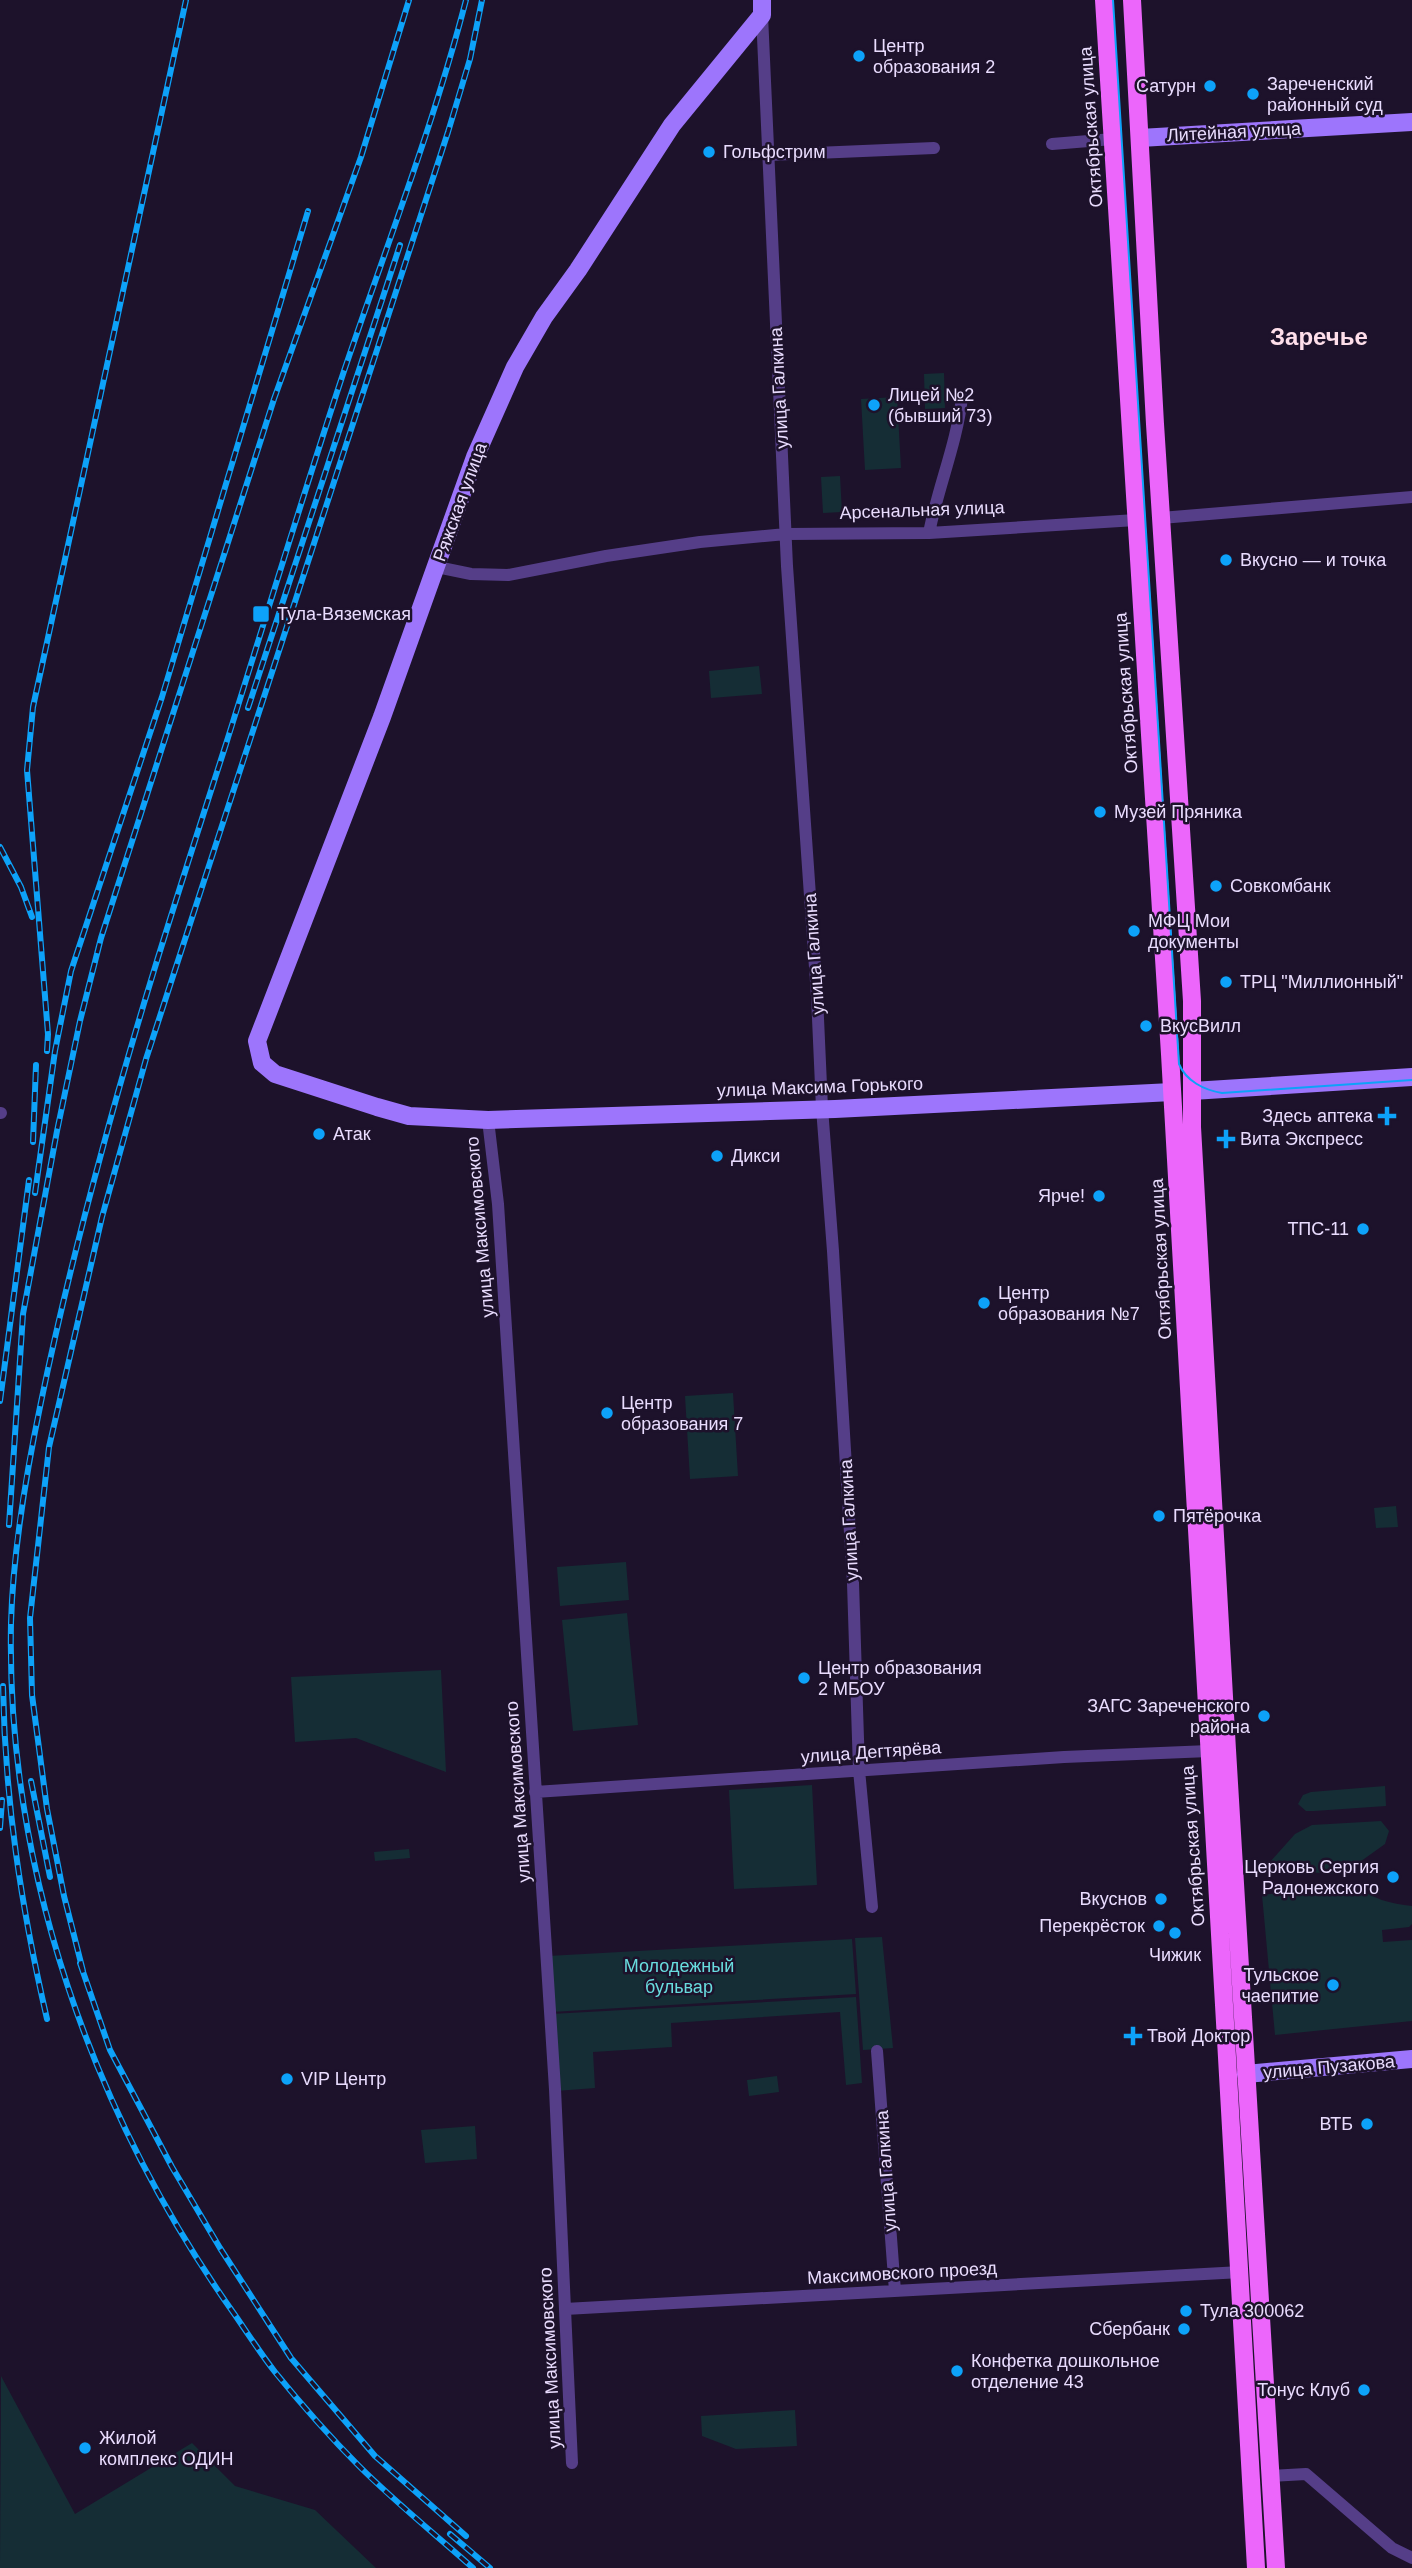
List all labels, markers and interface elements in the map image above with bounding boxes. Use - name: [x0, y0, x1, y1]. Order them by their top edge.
- place label: Центр образования 2: [873, 36, 995, 77]
- street label: Октябрьская улица: [1075, 45, 1107, 208]
- marker: Центр образования 2: [851, 48, 867, 64]
- place label: Зареченский районный суд: [1267, 74, 1383, 115]
- place label: Сатурн: [1136, 76, 1196, 96]
- marker: Сатурн: [1202, 78, 1218, 94]
- marker: Зареченский районный суд: [1245, 86, 1261, 102]
- street label: Литейная улица: [1166, 118, 1302, 145]
- place label: Гольфстрим: [723, 142, 826, 162]
- marker: Гольфстрим: [701, 144, 717, 160]
- district label: Заречье: [1270, 323, 1368, 350]
- street label: улица Галкина: [766, 326, 792, 449]
- place label: Лицей №2 (бывший 73): [888, 385, 992, 426]
- marker: Лицей №2 (бывший 73): [866, 397, 882, 413]
- street label: Ряжская улица: [429, 439, 491, 564]
- street label: Арсенальная улица: [839, 497, 1006, 523]
- place label: Вкусно — и точка: [1240, 550, 1387, 570]
- marker: Вкусно — и точка: [1218, 552, 1234, 568]
- marker: Тула-Вяземская: [251, 604, 271, 624]
- place label: Тула-Вяземская: [277, 604, 411, 624]
- street label: Октябрьская улица: [1110, 611, 1142, 774]
- place label: Музей Пряника: [1114, 802, 1243, 822]
- marker: Музей Пряника: [1092, 804, 1108, 820]
- place label: Совкомбанк: [1230, 876, 1331, 896]
- marker: Совкомбанк: [1208, 878, 1224, 894]
- street label: улица Галкина: [800, 892, 828, 1015]
- place label: МФЦ Мои документы: [1148, 911, 1239, 952]
- marker: МФЦ Мои документы: [1126, 923, 1142, 939]
- place label: ТРЦ "Миллионный": [1240, 972, 1403, 992]
- marker: ТРЦ "Миллионный": [1218, 974, 1234, 990]
- place label: ВкусВилл: [1160, 1016, 1241, 1036]
- marker: ВкусВилл: [1138, 1018, 1154, 1034]
- street label: улица Максима Горького: [717, 1073, 923, 1101]
- place label: Здесь аптека: [1262, 1106, 1374, 1126]
- marker: Здесь аптека: [1379, 1108, 1395, 1124]
- place label: Атак: [333, 1124, 371, 1144]
- marker: Атак: [311, 1126, 327, 1142]
- place label: Вита Экспресс: [1240, 1129, 1363, 1149]
- marker: Вита Экспресс: [1218, 1131, 1234, 1147]
- street label: улица Максимовского: [462, 1136, 498, 1318]
- place label: Дикси: [731, 1146, 780, 1166]
- marker: Дикси: [709, 1148, 725, 1164]
- street label: Октябрьская улица: [1147, 1177, 1175, 1340]
- place label: Ярче!: [1038, 1186, 1085, 1206]
- marker: Ярче!: [1091, 1188, 1107, 1204]
- place label: ТПС-11: [1287, 1219, 1349, 1239]
- marker: ТПС-11: [1355, 1221, 1371, 1237]
- place label: Центр образования №7: [998, 1283, 1140, 1324]
- marker: Центр образования №7: [976, 1295, 992, 1311]
- place label: Центр образования 7: [621, 1393, 743, 1434]
- marker: Центр образования 7: [599, 1405, 615, 1421]
- street label: улица Галкина: [836, 1458, 862, 1581]
- place label: Пятёрочка: [1173, 1506, 1262, 1526]
- marker: Пятёрочка: [1151, 1508, 1167, 1524]
- place label: Центр образования 2 МБОУ: [818, 1658, 982, 1699]
- marker: Центр образования 2 МБОУ: [796, 1670, 812, 1686]
- place label: ЗАГС Зареченского района: [1087, 1696, 1251, 1737]
- street label: улица Максимовского: [502, 1701, 534, 1883]
- marker: ЗАГС Зареченского района: [1256, 1708, 1272, 1724]
- street label: улица Дегтярёва: [800, 1737, 943, 1767]
- street label: Октябрьская улица: [1177, 1764, 1209, 1927]
- place label: Церковь Сергия Радонежского: [1244, 1857, 1379, 1898]
- marker: Церковь Сергия Радонежского: [1385, 1869, 1401, 1885]
- place label: Вкуснов: [1080, 1889, 1147, 1909]
- marker: Вкуснов: [1153, 1891, 1169, 1907]
- place label: Перекрёсток: [1039, 1916, 1145, 1936]
- marker: Перекрёсток: [1151, 1918, 1167, 1934]
- marker: Чижик: [1167, 1925, 1183, 1941]
- place label: Чижик: [1149, 1945, 1201, 1965]
- park label: Молодежный бульвар: [624, 1956, 734, 1997]
- place label: Тульское чаепитие: [1241, 1965, 1319, 2006]
- marker: Тульское чаепитие: [1325, 1977, 1341, 1993]
- place label: Твой Доктор: [1147, 2026, 1250, 2046]
- marker: Твой Доктор: [1125, 2028, 1141, 2044]
- street label: улица Пузакова: [1262, 2051, 1397, 2083]
- place label: VIP Центр: [301, 2069, 386, 2089]
- marker: VIP Центр: [279, 2071, 295, 2087]
- street label: улица Галкина: [872, 2109, 900, 2232]
- place label: ВТБ: [1319, 2114, 1353, 2134]
- marker: ВТБ: [1359, 2116, 1375, 2132]
- street label: Максимовского проезд: [807, 2258, 998, 2288]
- street label: улица Максимовского: [535, 2267, 565, 2449]
- place label: Тула 300062: [1200, 2301, 1304, 2321]
- marker: Тула 300062: [1178, 2303, 1194, 2319]
- place label: Сбербанк: [1089, 2319, 1170, 2339]
- marker: Сбербанк: [1176, 2321, 1192, 2337]
- place label: Конфетка дошкольное отделение 43: [971, 2351, 1160, 2392]
- marker: Конфетка дошкольное отделение 43: [949, 2363, 965, 2379]
- place label: Тонус Клуб: [1257, 2380, 1350, 2400]
- marker: Тонус Клуб: [1356, 2382, 1372, 2398]
- place label: Жилой комплекс ОДИН: [99, 2428, 234, 2469]
- marker: Жилой комплекс ОДИН: [77, 2440, 93, 2456]

